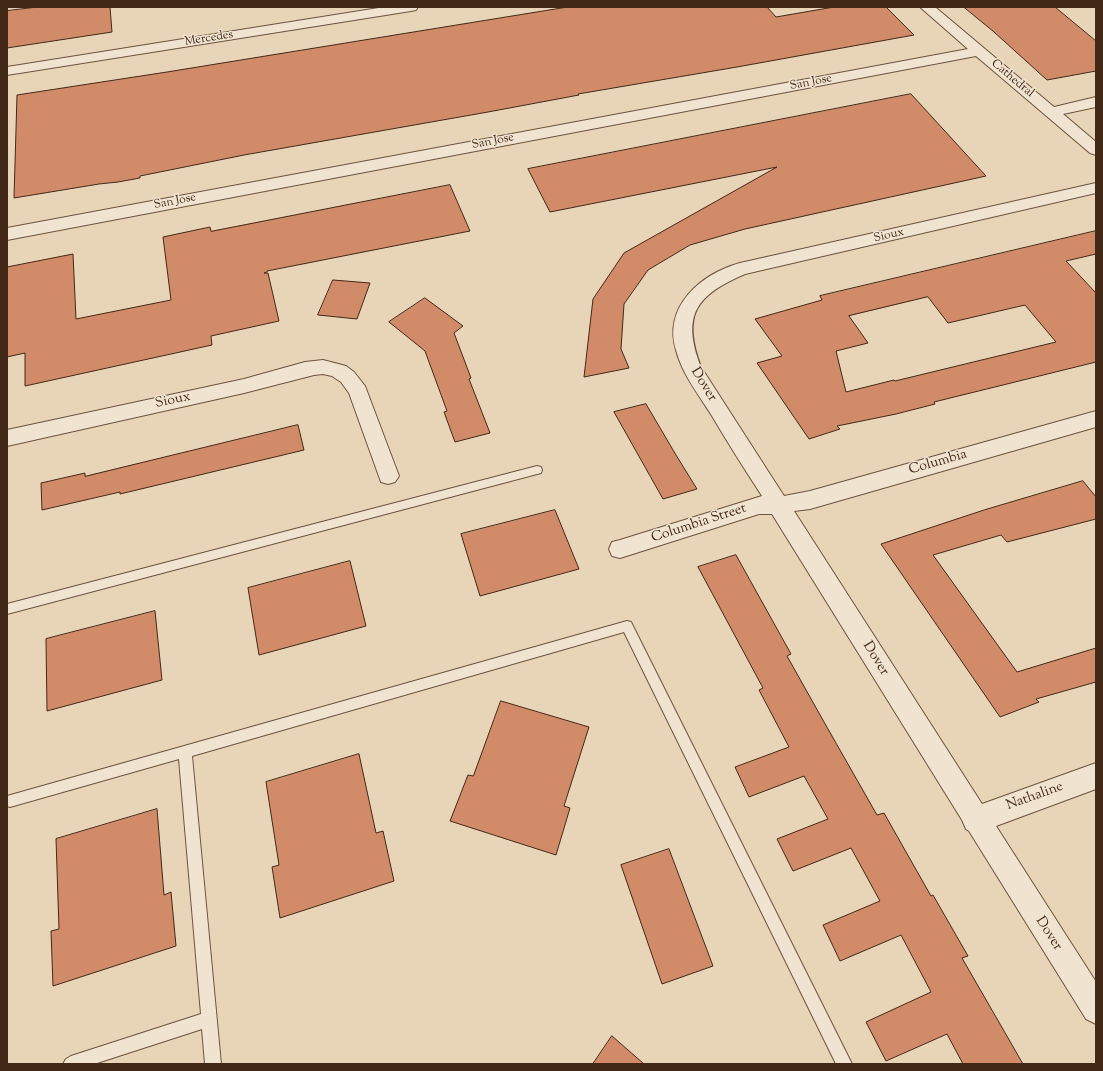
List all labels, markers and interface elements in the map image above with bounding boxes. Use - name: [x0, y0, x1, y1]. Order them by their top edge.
- street label: Mercedes: [184, 28, 234, 50]
- street label: Cathedral: [988, 57, 1036, 101]
- street label: San Jose: [789, 72, 833, 94]
- street label: San Jose: [471, 131, 515, 153]
- street label: San Jose: [153, 191, 197, 213]
- street label: Sioux: [872, 226, 906, 246]
- street label: Dover: [686, 365, 720, 405]
- street label: Sioux: [154, 389, 192, 413]
- street label: Columbia: [907, 447, 969, 479]
- street label: Columbia Street: [649, 501, 749, 547]
- street label: Dover: [858, 639, 892, 679]
- street label: Nathaline: [1004, 779, 1066, 815]
- street label: Dover: [1031, 914, 1065, 954]

